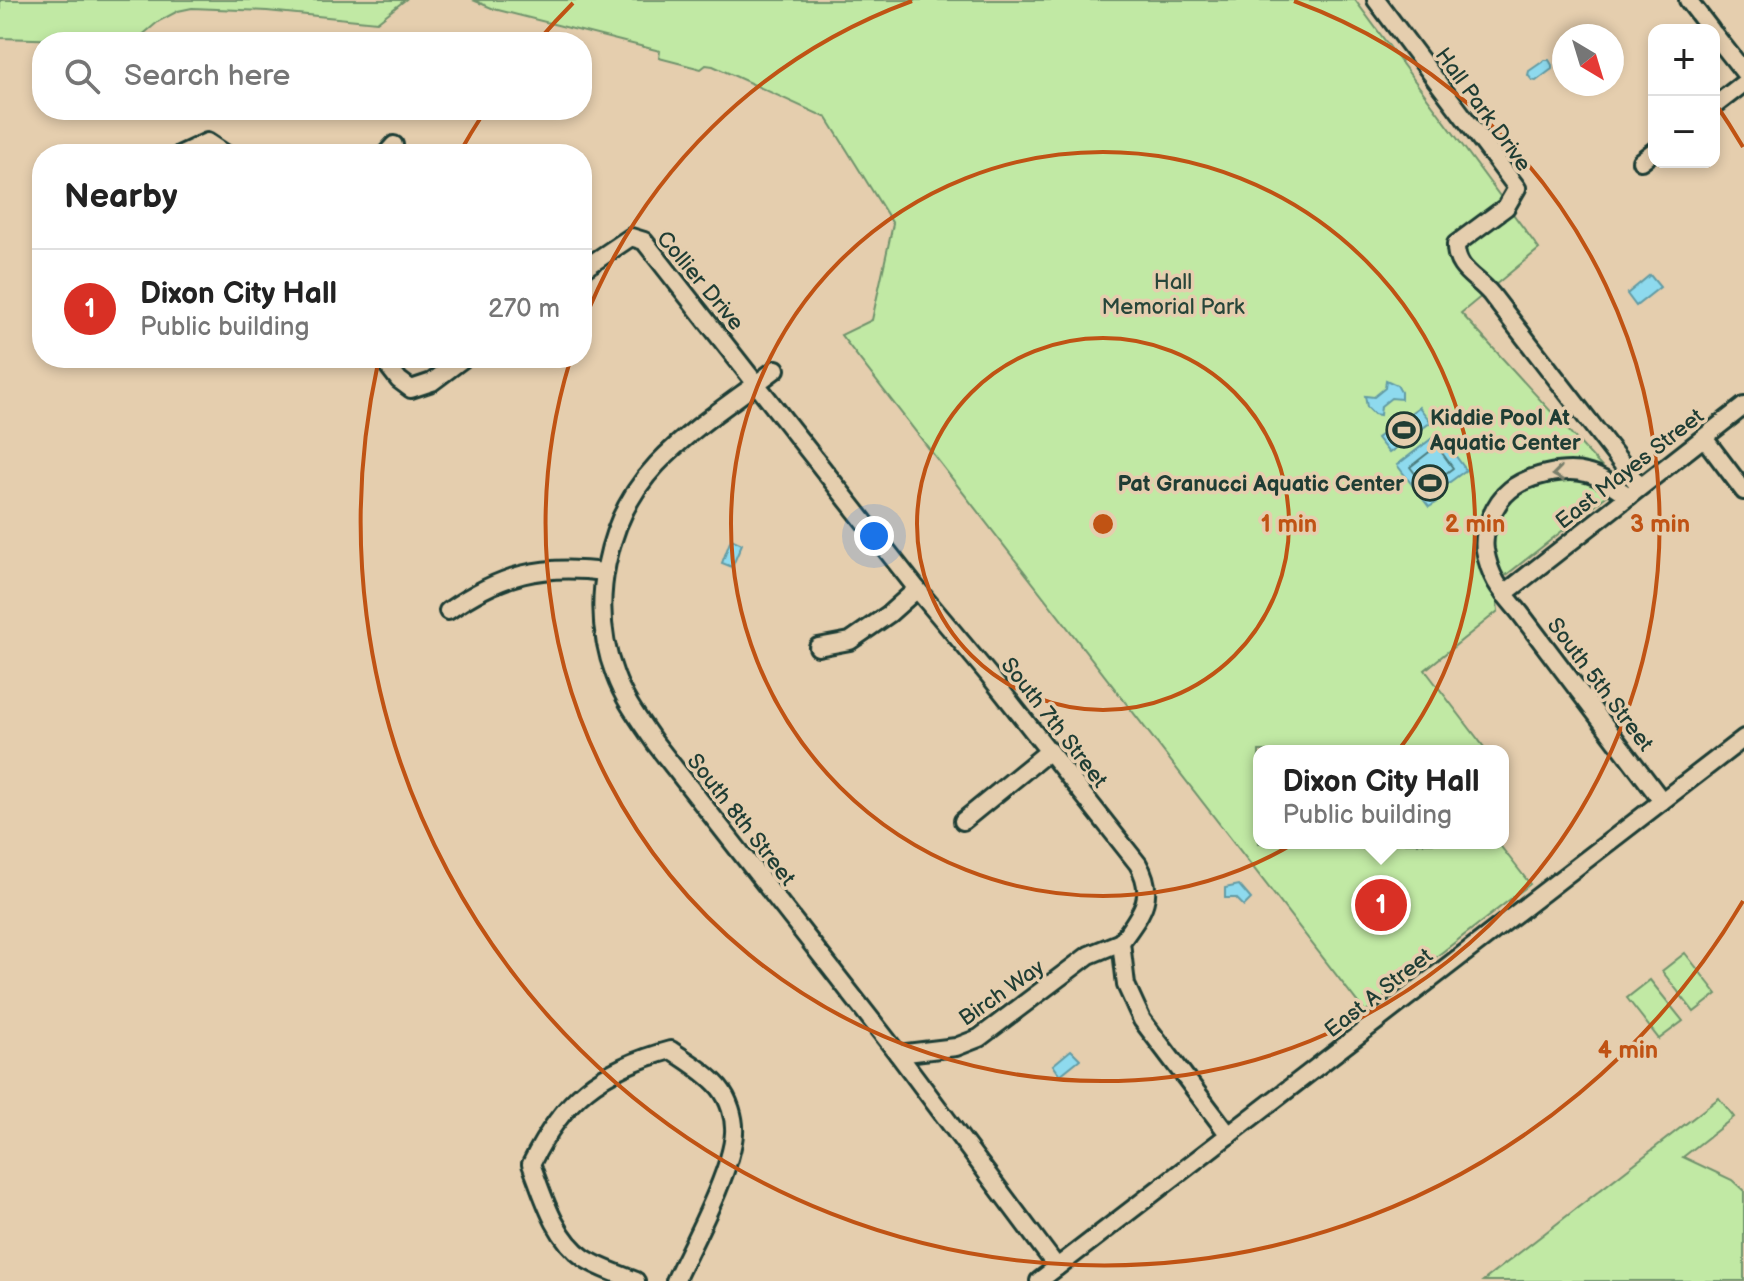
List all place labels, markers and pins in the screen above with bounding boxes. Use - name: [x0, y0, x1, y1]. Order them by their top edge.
- place label: Kiddie Pool At Aquatic Center: [1429, 405, 1581, 457]
- sports icon: Kiddie Pool At Aquatic Center: [1385, 411, 1423, 449]
- sports icon: Pat Granucci Aquatic Center: [1411, 464, 1449, 502]
- place label: Pat Granucci Aquatic Center: [1118, 471, 1404, 498]
- centre of rings: [1089, 510, 1117, 538]
- pin: 1: [1355, 875, 1407, 935]

